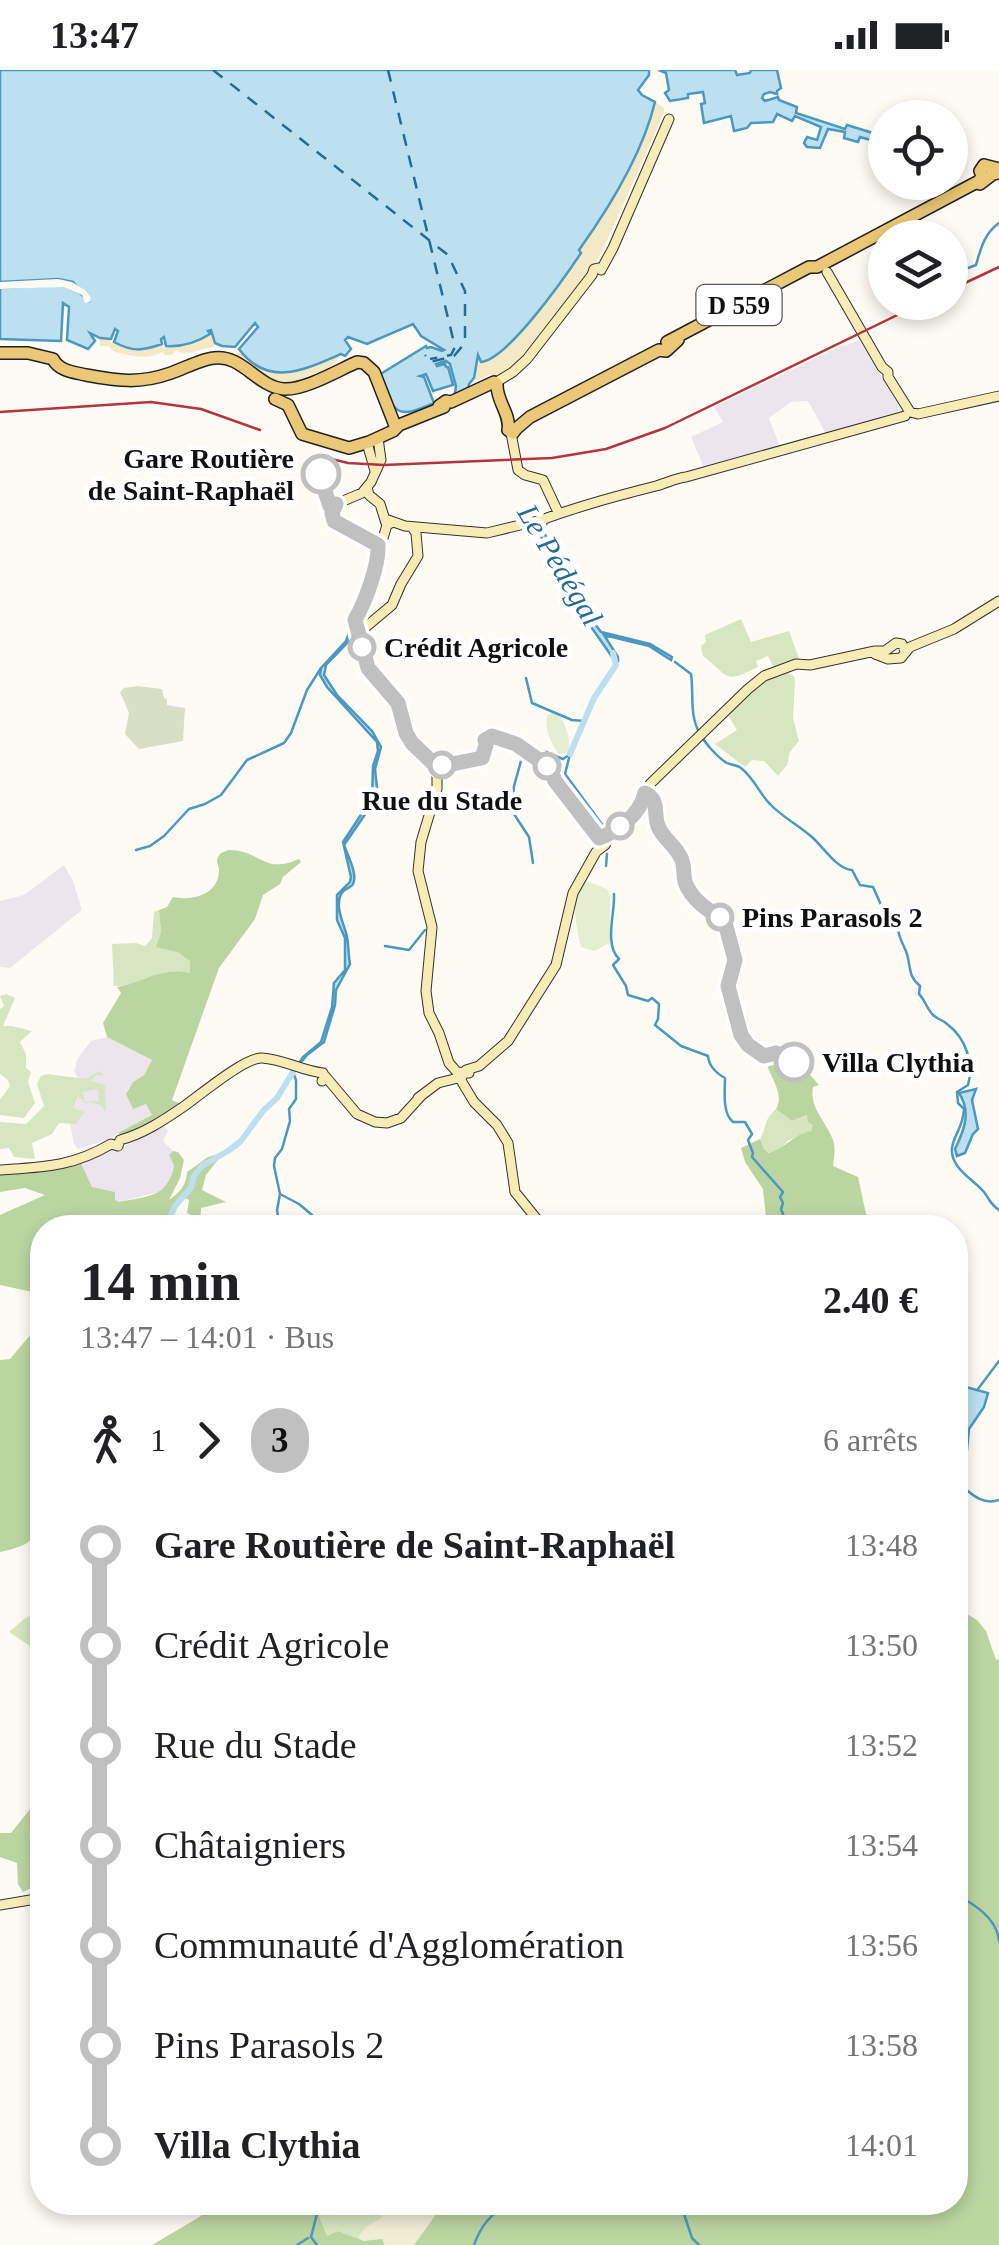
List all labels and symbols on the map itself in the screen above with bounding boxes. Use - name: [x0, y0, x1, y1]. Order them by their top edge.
- road number: D 559: [696, 285, 782, 325]
- place label: Gare Routière de Saint-Raphaël: [88, 443, 294, 506]
- marker: Gare Routière de Saint-Raphaël: [302, 455, 340, 493]
- water label: Le Pédégal: [511, 497, 610, 631]
- place label: Crédit Agricole: [384, 632, 568, 663]
- marker: Crédit Agricole: [349, 634, 375, 660]
- marker: Rue du Stade: [429, 752, 455, 778]
- unlabelled marker: [534, 753, 560, 779]
- place label: Rue du Stade: [362, 785, 522, 816]
- unlabelled marker: [607, 813, 633, 839]
- place label: Pins Parasols 2: [742, 902, 922, 933]
- marker: Pins Parasols 2: [707, 904, 733, 930]
- marker: Villa Clythia: [775, 1043, 813, 1081]
- place label: Villa Clythia: [822, 1047, 974, 1078]

